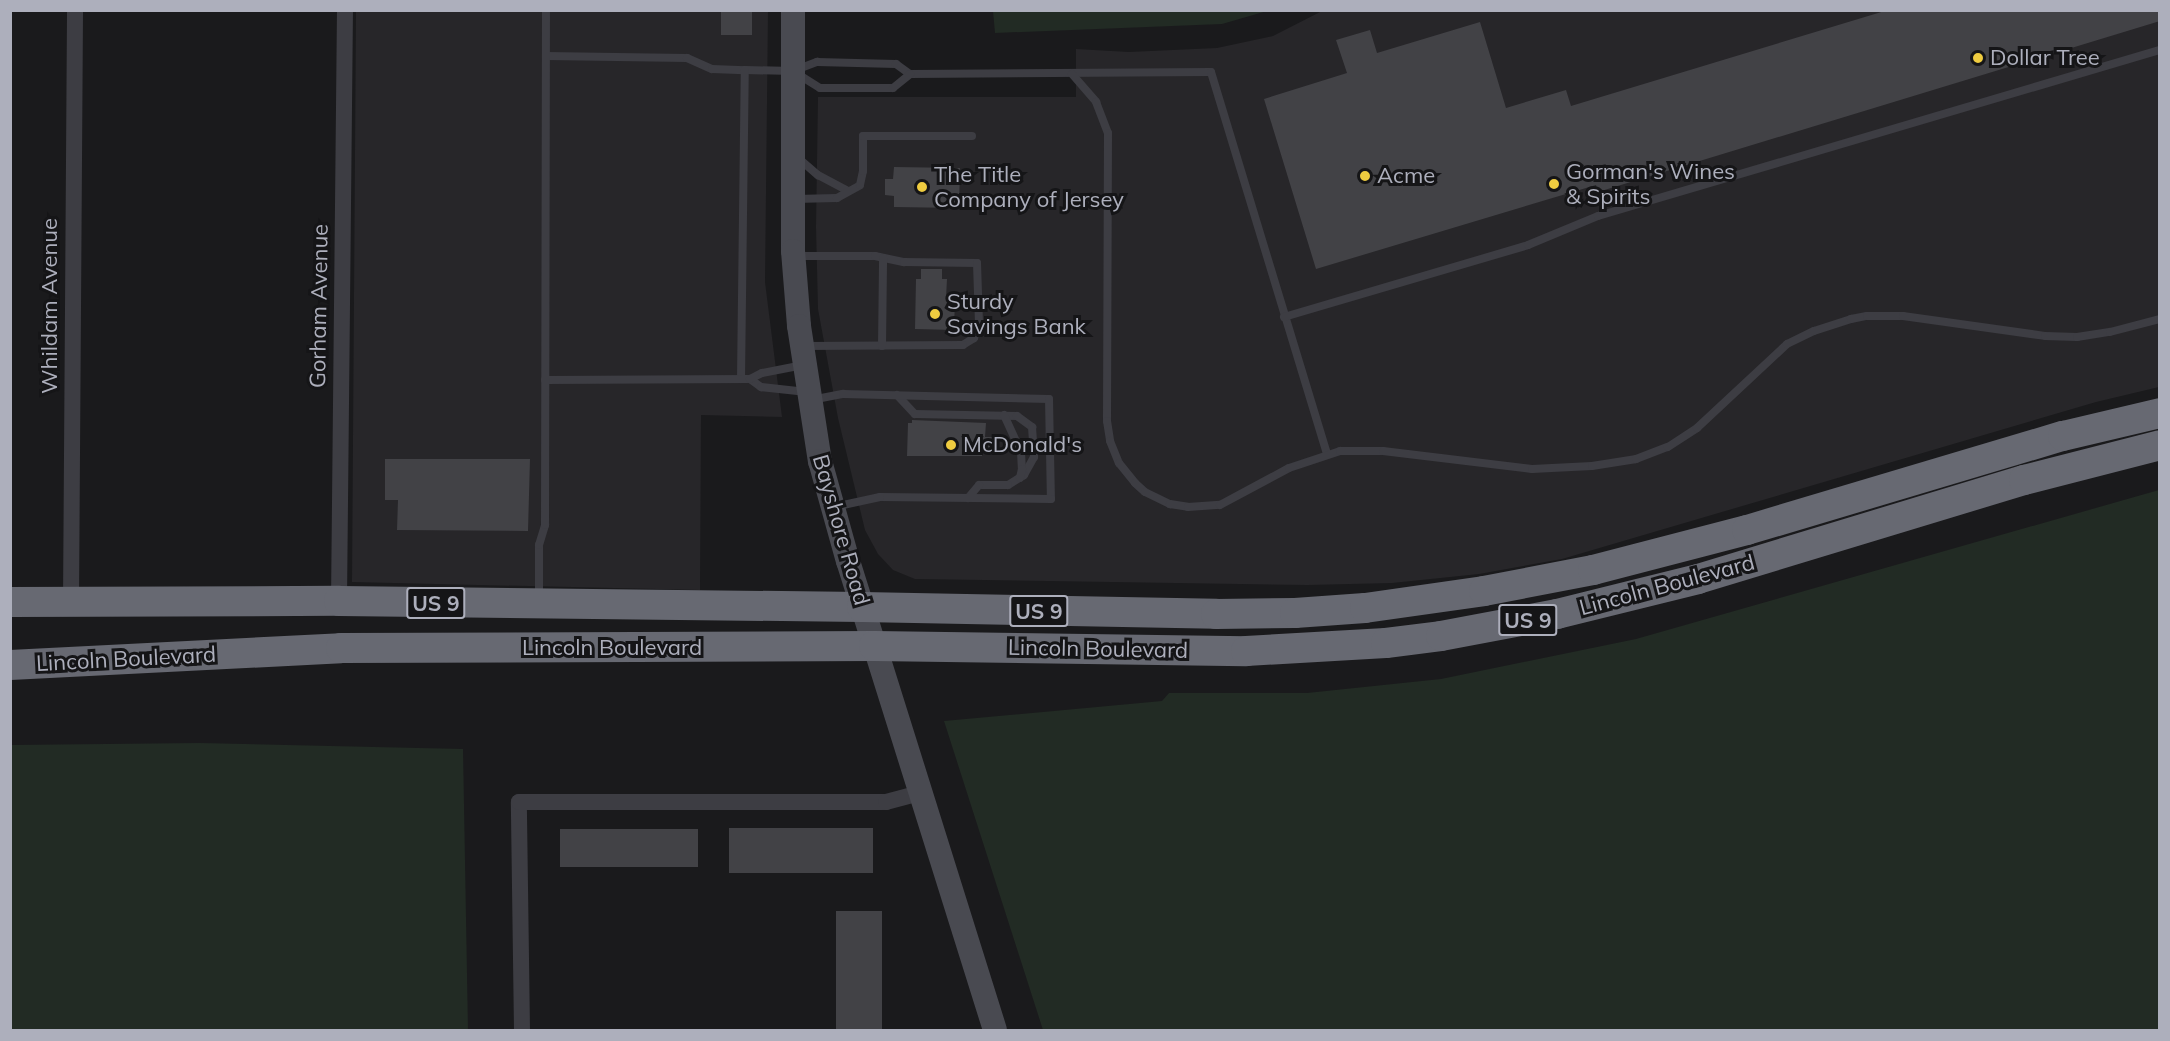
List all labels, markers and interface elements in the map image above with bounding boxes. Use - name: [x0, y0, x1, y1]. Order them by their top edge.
- place label: Dollar Tree: [1990, 45, 2100, 71]
- marker: Dollar Tree: [1971, 51, 1985, 65]
- place label: Gorman's Wines & Spirits: [1566, 158, 1735, 210]
- place label: The Title Company of Jersey: [934, 161, 1124, 212]
- place label: Acme: [1377, 163, 1435, 189]
- marker: Acme: [1358, 169, 1372, 183]
- marker: Gorman's Wines & Spirits: [1547, 177, 1561, 191]
- marker: The Title Company of Jersey: [915, 180, 929, 194]
- street label: Whildam Avenue: [37, 218, 63, 394]
- street label: Gorham Avenue: [304, 224, 334, 388]
- place label: Sturdy Savings Bank: [947, 288, 1086, 340]
- marker: Sturdy Savings Bank: [928, 307, 942, 321]
- place label: McDonald's: [963, 432, 1082, 458]
- marker: McDonald's: [944, 438, 958, 452]
- street label: Bayshore Road: [807, 452, 875, 608]
- street label: Lincoln Boulevard: [1577, 549, 1757, 621]
- road number: US 9: [406, 585, 466, 621]
- road number: US 9: [1009, 593, 1069, 629]
- road number: US 9: [1498, 602, 1558, 638]
- street label: Lincoln Boulevard: [1008, 634, 1188, 664]
- street label: Lincoln Boulevard: [522, 635, 702, 661]
- street label: Lincoln Boulevard: [35, 641, 217, 677]

